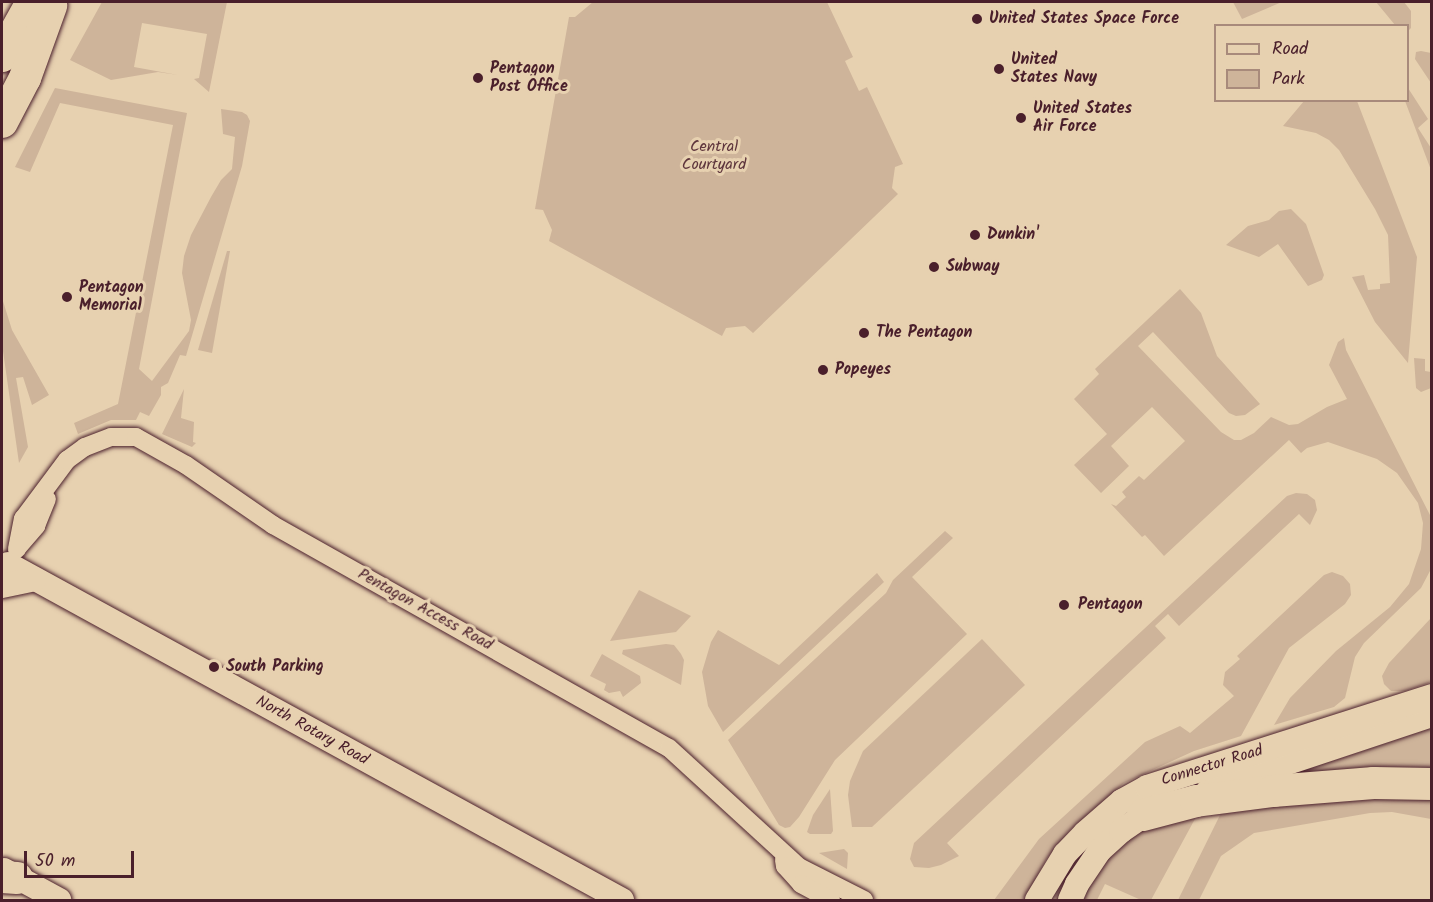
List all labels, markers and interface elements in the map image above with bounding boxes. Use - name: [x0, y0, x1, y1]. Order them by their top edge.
- place label: United States Space Force: [989, 9, 1179, 29]
- marker: United States Space Force: [970, 12, 984, 26]
- legend: [1214, 24, 1409, 102]
- text: Road: [1272, 35, 1308, 64]
- place label: United States Navy: [1011, 50, 1097, 88]
- place label: Pentagon Post Office: [490, 59, 568, 97]
- marker: United States Navy: [992, 62, 1006, 76]
- text: Park: [1272, 65, 1305, 94]
- marker: Pentagon Post Office: [471, 71, 485, 85]
- place label: United States Air Force: [1033, 99, 1132, 137]
- marker: United States Air Force: [1014, 111, 1028, 125]
- park label: Central Courtyard: [682, 137, 746, 175]
- place label: Dunkin': [987, 225, 1039, 245]
- marker: Dunkin': [968, 228, 982, 242]
- place label: Subway: [946, 257, 1000, 277]
- marker: Subway: [927, 260, 941, 274]
- place label: Pentagon Memorial: [79, 278, 144, 316]
- marker: Pentagon Memorial: [60, 290, 74, 304]
- place label: The Pentagon: [876, 323, 972, 343]
- marker: The Pentagon: [857, 326, 871, 340]
- place label: Popeyes: [835, 360, 891, 380]
- marker: Popeyes: [816, 363, 830, 377]
- street label: Pentagon Access Road: [354, 565, 496, 655]
- place label: Pentagon: [1078, 595, 1143, 615]
- marker: Pentagon: [1055, 596, 1073, 614]
- place label: South Parking: [226, 657, 324, 677]
- marker: South Parking: [207, 660, 221, 674]
- street label: North Rotary Road: [252, 692, 372, 770]
- street label: Connector Road: [1159, 741, 1265, 791]
- scale bar: [27, 839, 136, 877]
- text: 50 m: [35, 847, 75, 876]

